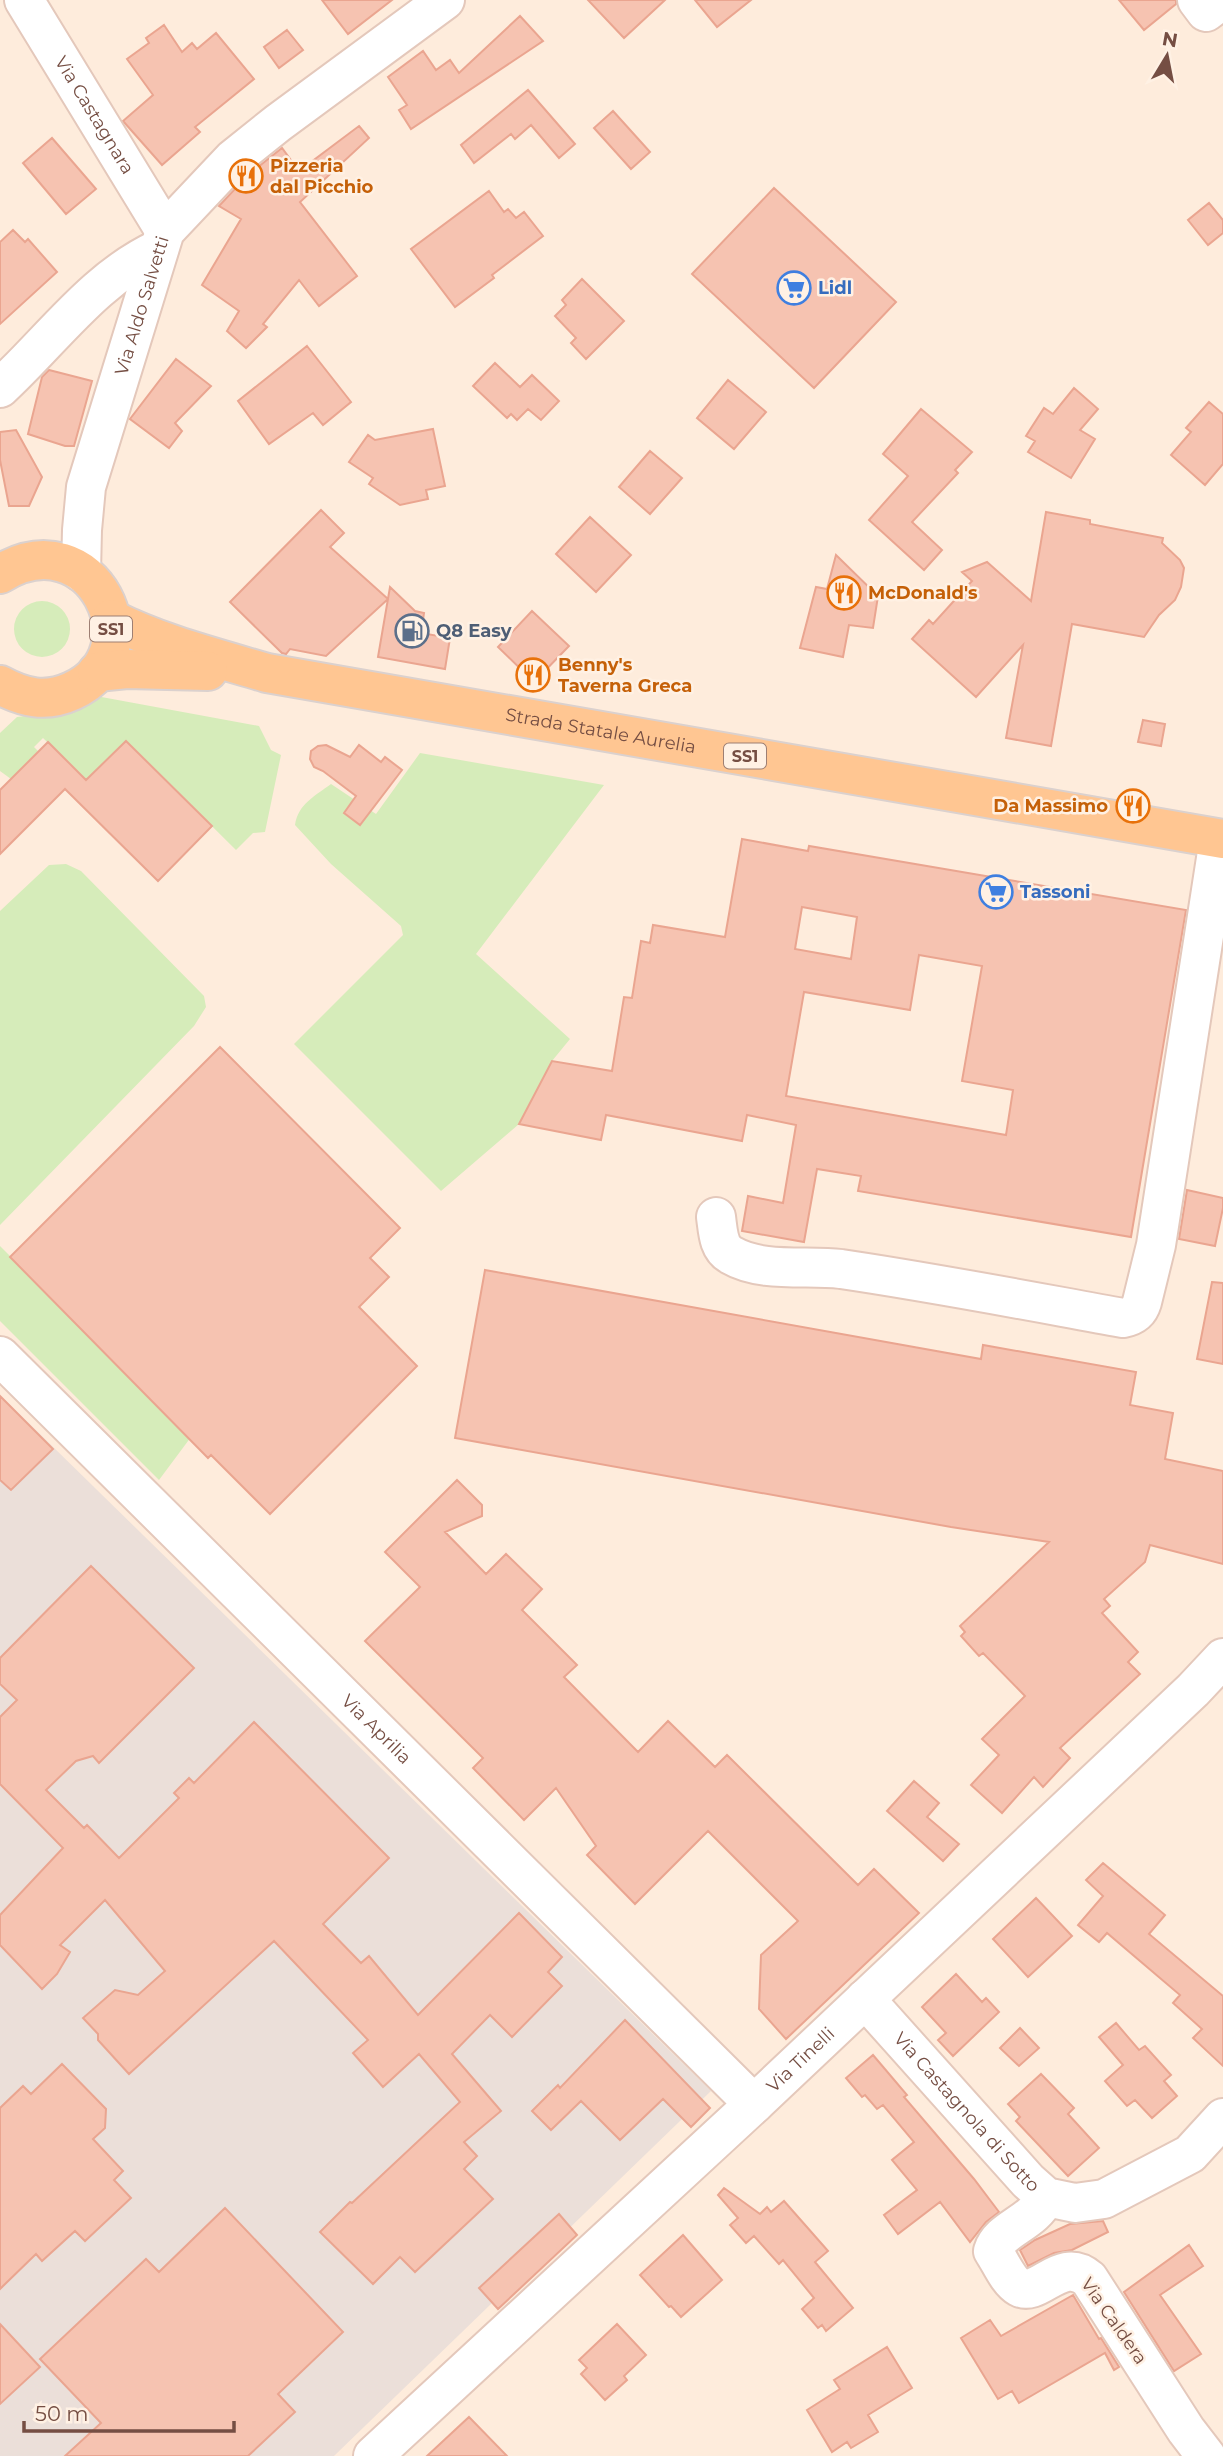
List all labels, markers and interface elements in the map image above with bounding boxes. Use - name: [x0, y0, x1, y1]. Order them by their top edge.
- north arrow: [1132, 21, 1202, 91]
- text: N: [1160, 27, 1179, 52]
- street label: Via Castagnara: [50, 52, 139, 178]
- place label: Pizzeria dal Picchio: [270, 155, 374, 198]
- restaurant icon: Pizzeria dal Picchio: [227, 157, 265, 195]
- street label: Via Aldo Salvetti: [110, 233, 174, 378]
- supermarket icon: Lidl: [775, 269, 813, 307]
- place label: Lidl: [818, 277, 852, 299]
- restaurant icon: McDonald's: [825, 574, 863, 612]
- place label: McDonald's: [868, 582, 978, 604]
- fuel station icon: Q8 Easy: [393, 612, 431, 650]
- road number: SS1: [90, 616, 132, 642]
- place label: Q8 Easy: [436, 620, 512, 642]
- place label: Benny's Taverna Greca: [558, 654, 692, 697]
- restaurant icon: Benny's Taverna Greca: [514, 656, 552, 694]
- street label: Strada Statale Aurelia: [504, 704, 698, 758]
- road number: SS1: [724, 744, 766, 768]
- restaurant icon: Da Massimo: [1114, 787, 1152, 825]
- place label: Da Massimo: [993, 795, 1108, 817]
- supermarket icon: Tassoni: [977, 873, 1015, 911]
- place label: Tassoni: [1020, 881, 1091, 903]
- street label: Via Aprilia: [337, 1690, 416, 1769]
- street label: Via Tinelli: [762, 2023, 839, 2097]
- street label: Via Castagnola di Sotto: [889, 2028, 1044, 2197]
- street label: Via Caldera: [1076, 2273, 1152, 2369]
- scale bar: [24, 2390, 234, 2434]
- text: 50 m: [35, 2401, 89, 2426]

